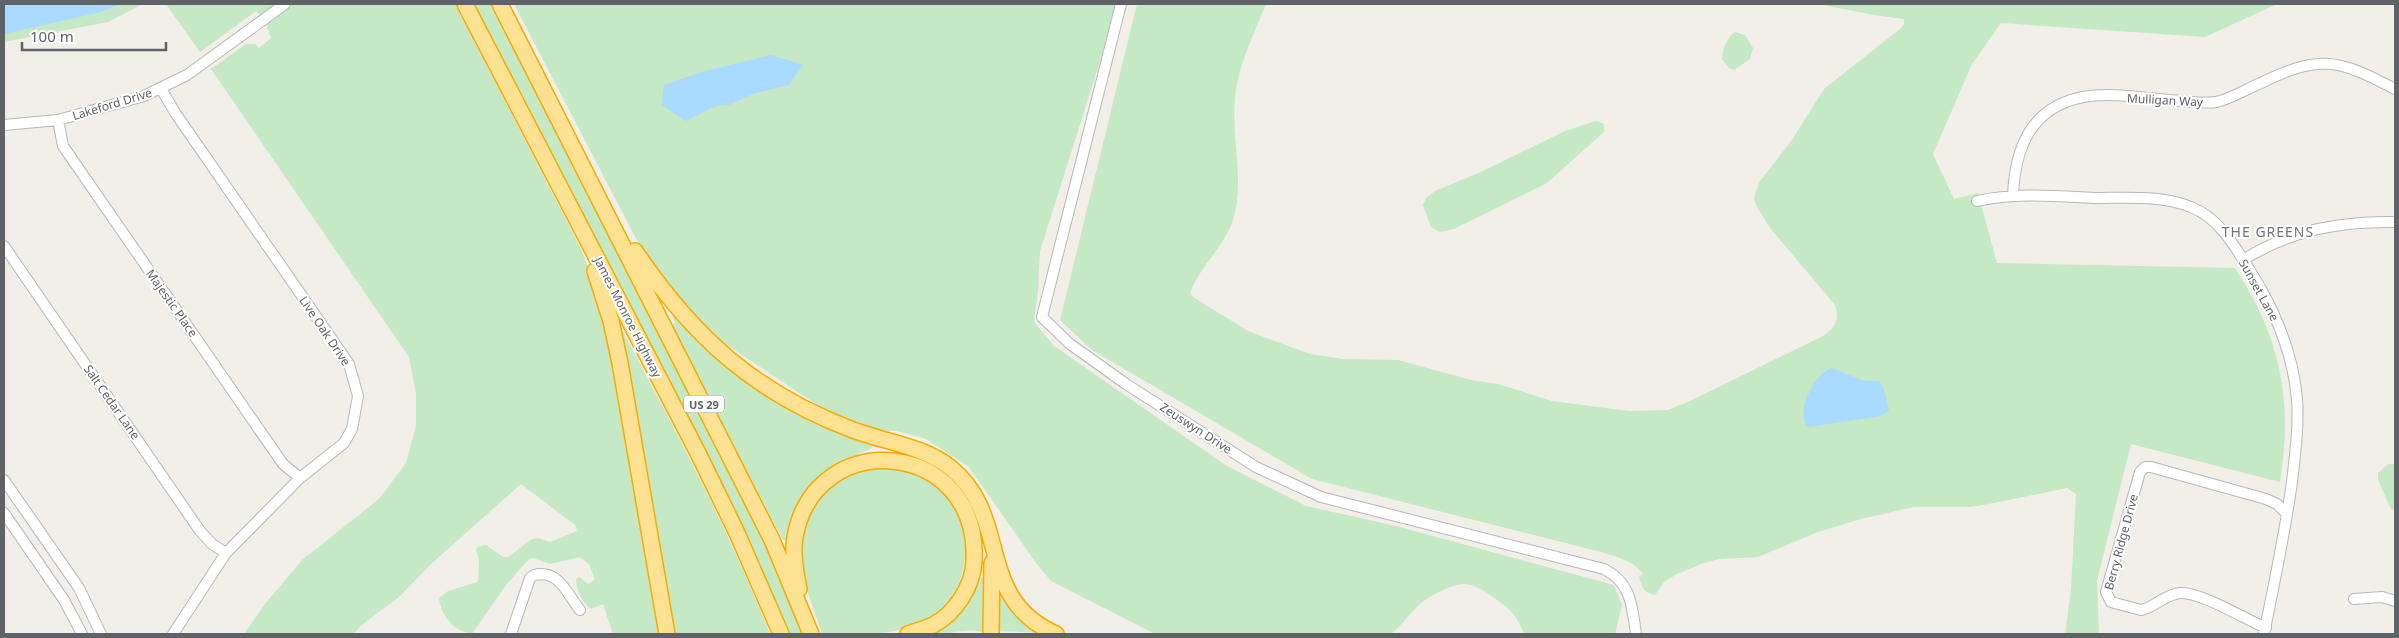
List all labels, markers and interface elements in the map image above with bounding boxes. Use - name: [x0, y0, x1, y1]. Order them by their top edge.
- scale bar: [22, 20, 166, 52]
- text: 100 m: [30, 26, 74, 46]
- street label: Lakeford Drive: [70, 84, 154, 124]
- street label: Mulligan Way: [2127, 90, 2204, 111]
- district label: THE GREENS: [2222, 222, 2314, 241]
- street label: James Monroe Highway: [590, 253, 666, 381]
- street label: Sunset Lane: [2235, 256, 2283, 324]
- street label: Majestic Place: [142, 266, 202, 340]
- street label: Live Oak Drive: [295, 293, 355, 369]
- street label: Salt Cedar Lane: [80, 361, 144, 443]
- road number: US 29: [684, 396, 724, 412]
- street label: Zeuswyn Drive: [1157, 398, 1235, 458]
- street label: Berry Ridge Drive: [2100, 492, 2142, 592]

